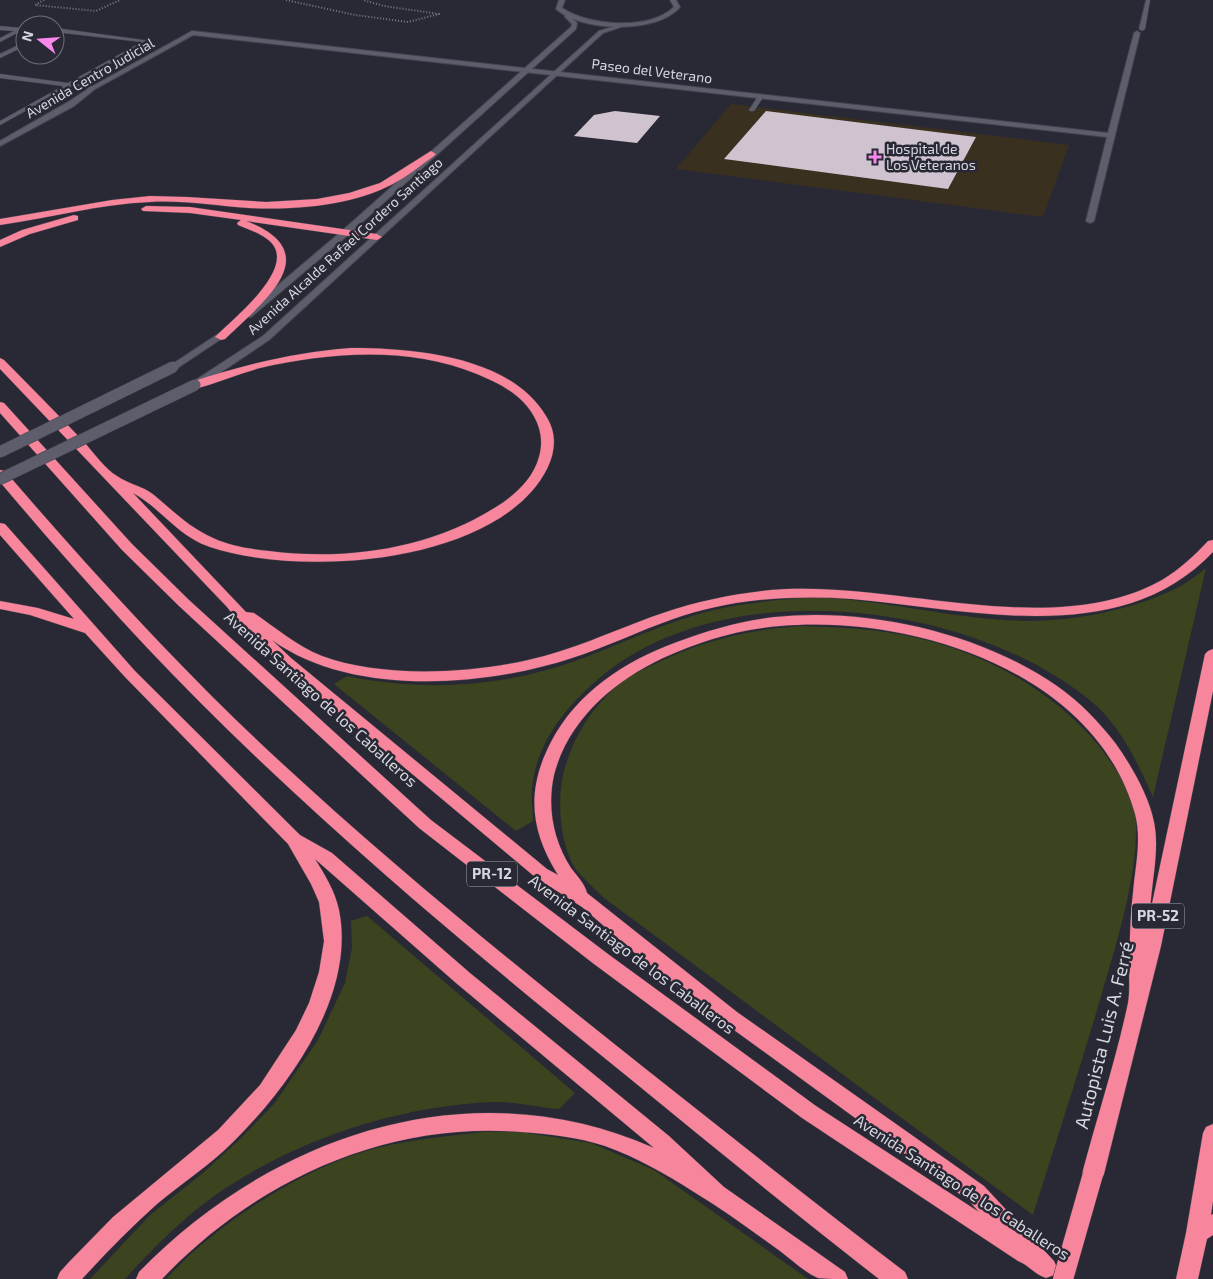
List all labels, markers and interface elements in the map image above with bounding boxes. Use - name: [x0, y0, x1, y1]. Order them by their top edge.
- north arrow: [15, 15, 65, 65]
- text: N: [17, 29, 37, 43]
- street label: Avenida Centro Judicial: [23, 33, 158, 121]
- street label: Paseo del Veterano: [591, 55, 713, 86]
- place label: Hospital de Los Veteranos: [886, 140, 976, 173]
- marker: Hospital de Los Veteranos: [868, 150, 882, 164]
- street label: Avenida Alcalde Rafael Cordero Santiago: [244, 153, 446, 338]
- street label: Avenida Santiago de los Caballeros: [221, 607, 422, 790]
- road number: PR-12: [467, 862, 517, 886]
- street label: Avenida Santiago de los Caballeros: [526, 870, 739, 1037]
- road number: PR-52: [1132, 904, 1184, 928]
- street label: Autopista Luis A. Ferré: [1069, 939, 1138, 1131]
- street label: Avenida Santiago de los Caballeros: [851, 1110, 1074, 1263]

